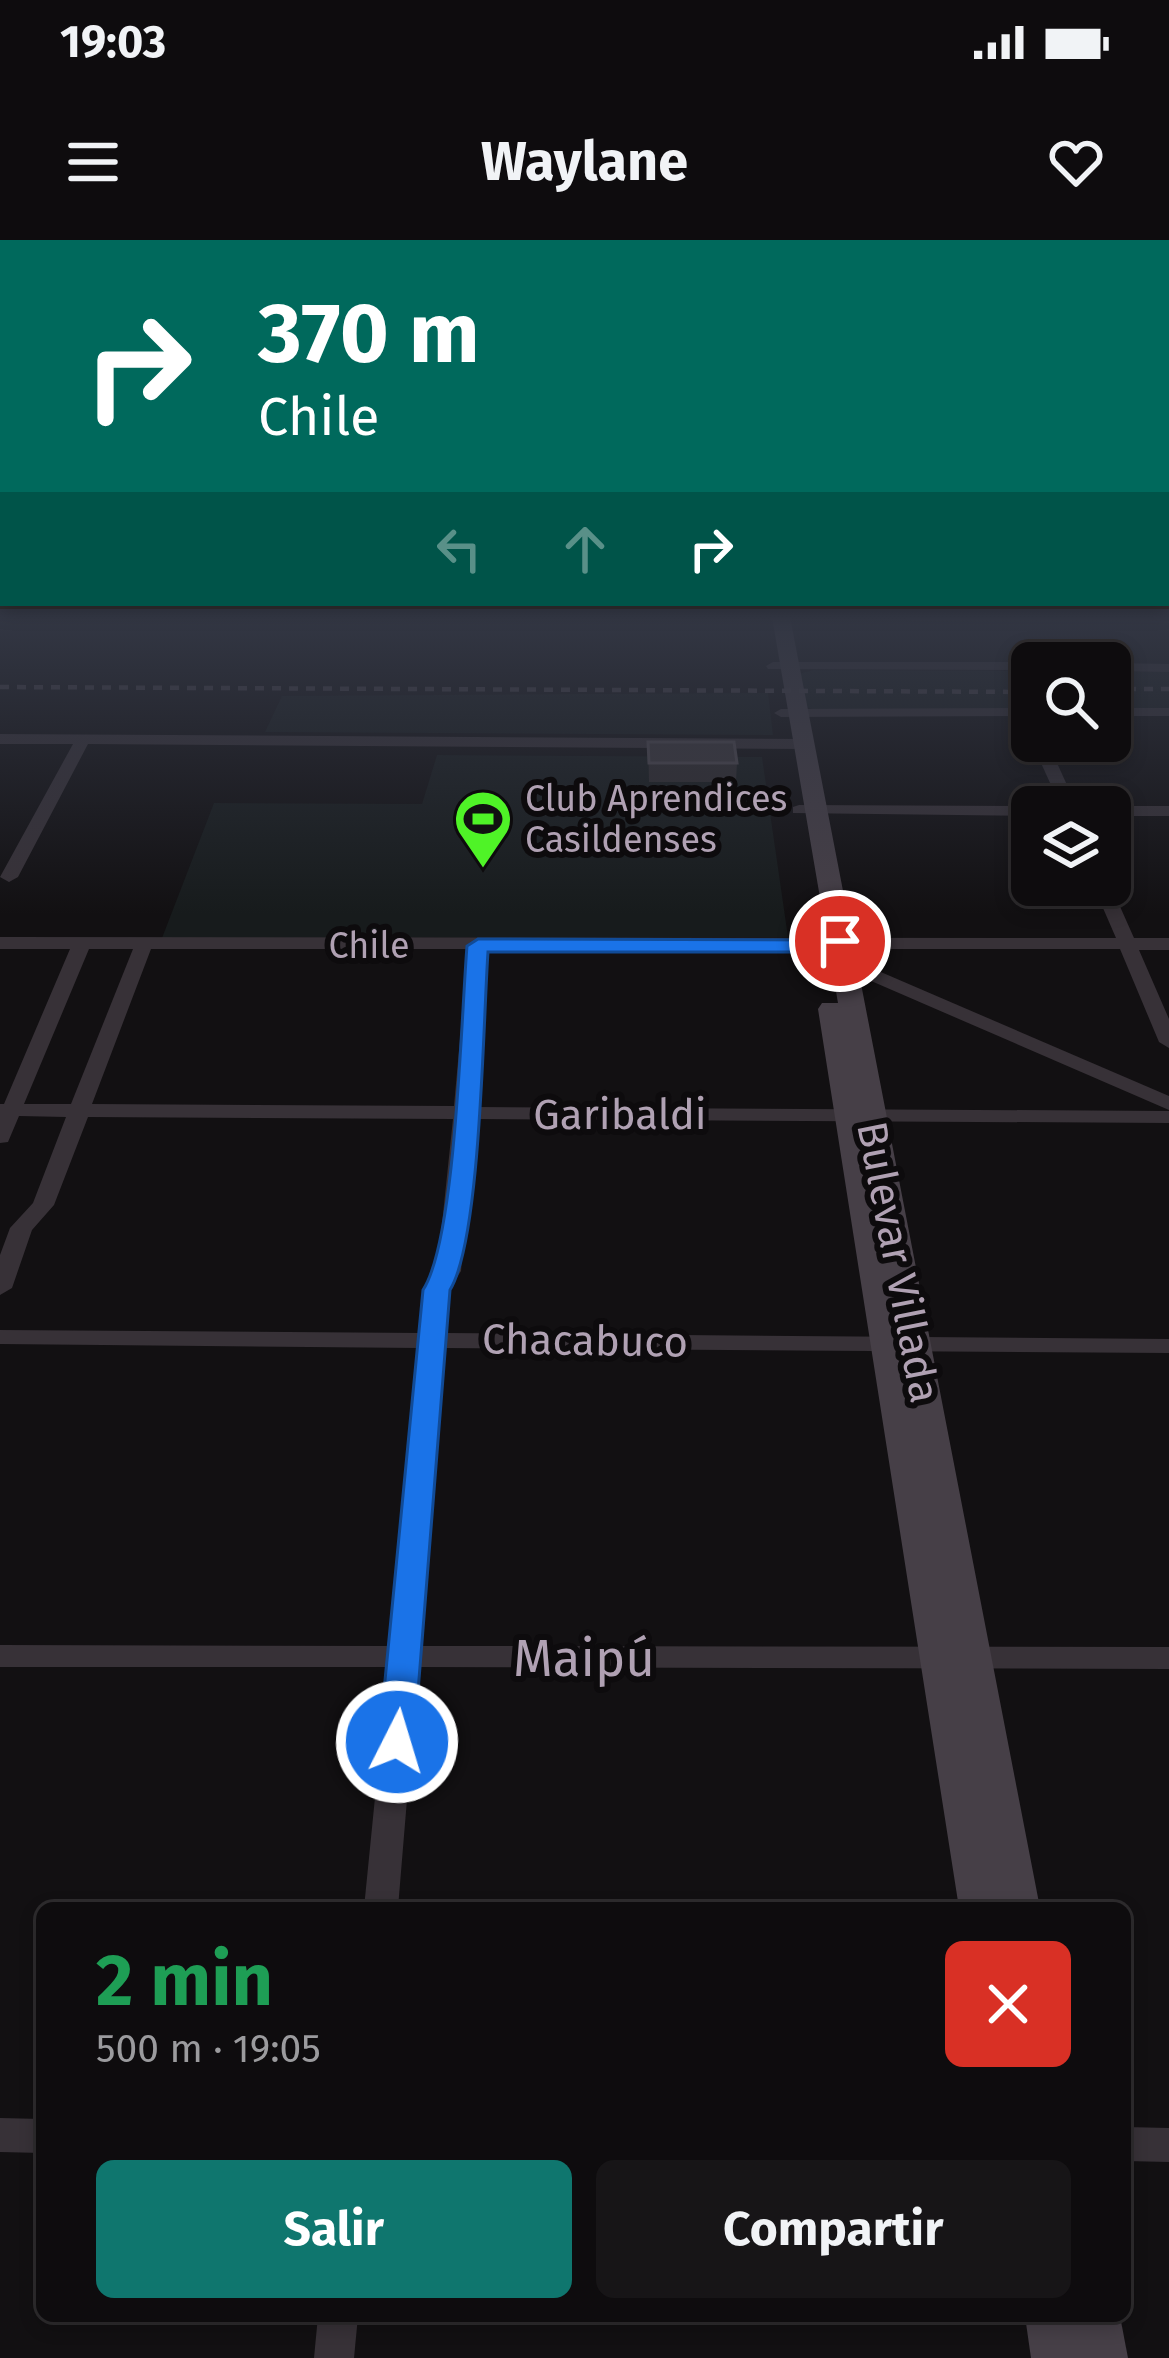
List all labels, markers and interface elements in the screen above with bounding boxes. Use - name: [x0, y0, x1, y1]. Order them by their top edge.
- text: 19:03: [60, 15, 166, 69]
- icon: menu: [60, 129, 126, 195]
- icon: heart: [1043, 129, 1109, 195]
- text: Waylane: [481, 130, 688, 194]
- text: 370 m: [258, 283, 480, 384]
- icon: right: [60, 288, 216, 444]
- text: Chile: [258, 385, 380, 449]
- icon: left: [426, 516, 492, 582]
- icon: ahead: [552, 516, 618, 582]
- icon: right: [678, 516, 744, 582]
- map controls: [1011, 642, 1131, 906]
- button: search: [1011, 642, 1131, 762]
- place label: Club Aprendices Casildenses: [525, 777, 787, 862]
- button: layers: [1011, 786, 1131, 906]
- sports icon: Club Aprendices Casildenses: [452, 788, 514, 870]
- pin: [789, 890, 891, 992]
- icon: arrive: [807, 908, 873, 974]
- street label: Chile: [328, 924, 410, 968]
- street label: Garibaldi: [533, 1090, 707, 1140]
- street label: Bulevar Villada: [846, 1117, 950, 1407]
- street label: Chacabuco: [481, 1314, 689, 1368]
- street label: Maipú: [513, 1628, 655, 1690]
- position arrow: [334, 1679, 460, 1805]
- text: 2 min: [96, 1938, 273, 2024]
- button: close: [945, 1941, 1071, 2067]
- text: 500 m · 19:05: [96, 2026, 321, 2072]
- button: Salir: [96, 2160, 572, 2298]
- button: Compartir: [596, 2160, 1071, 2298]

